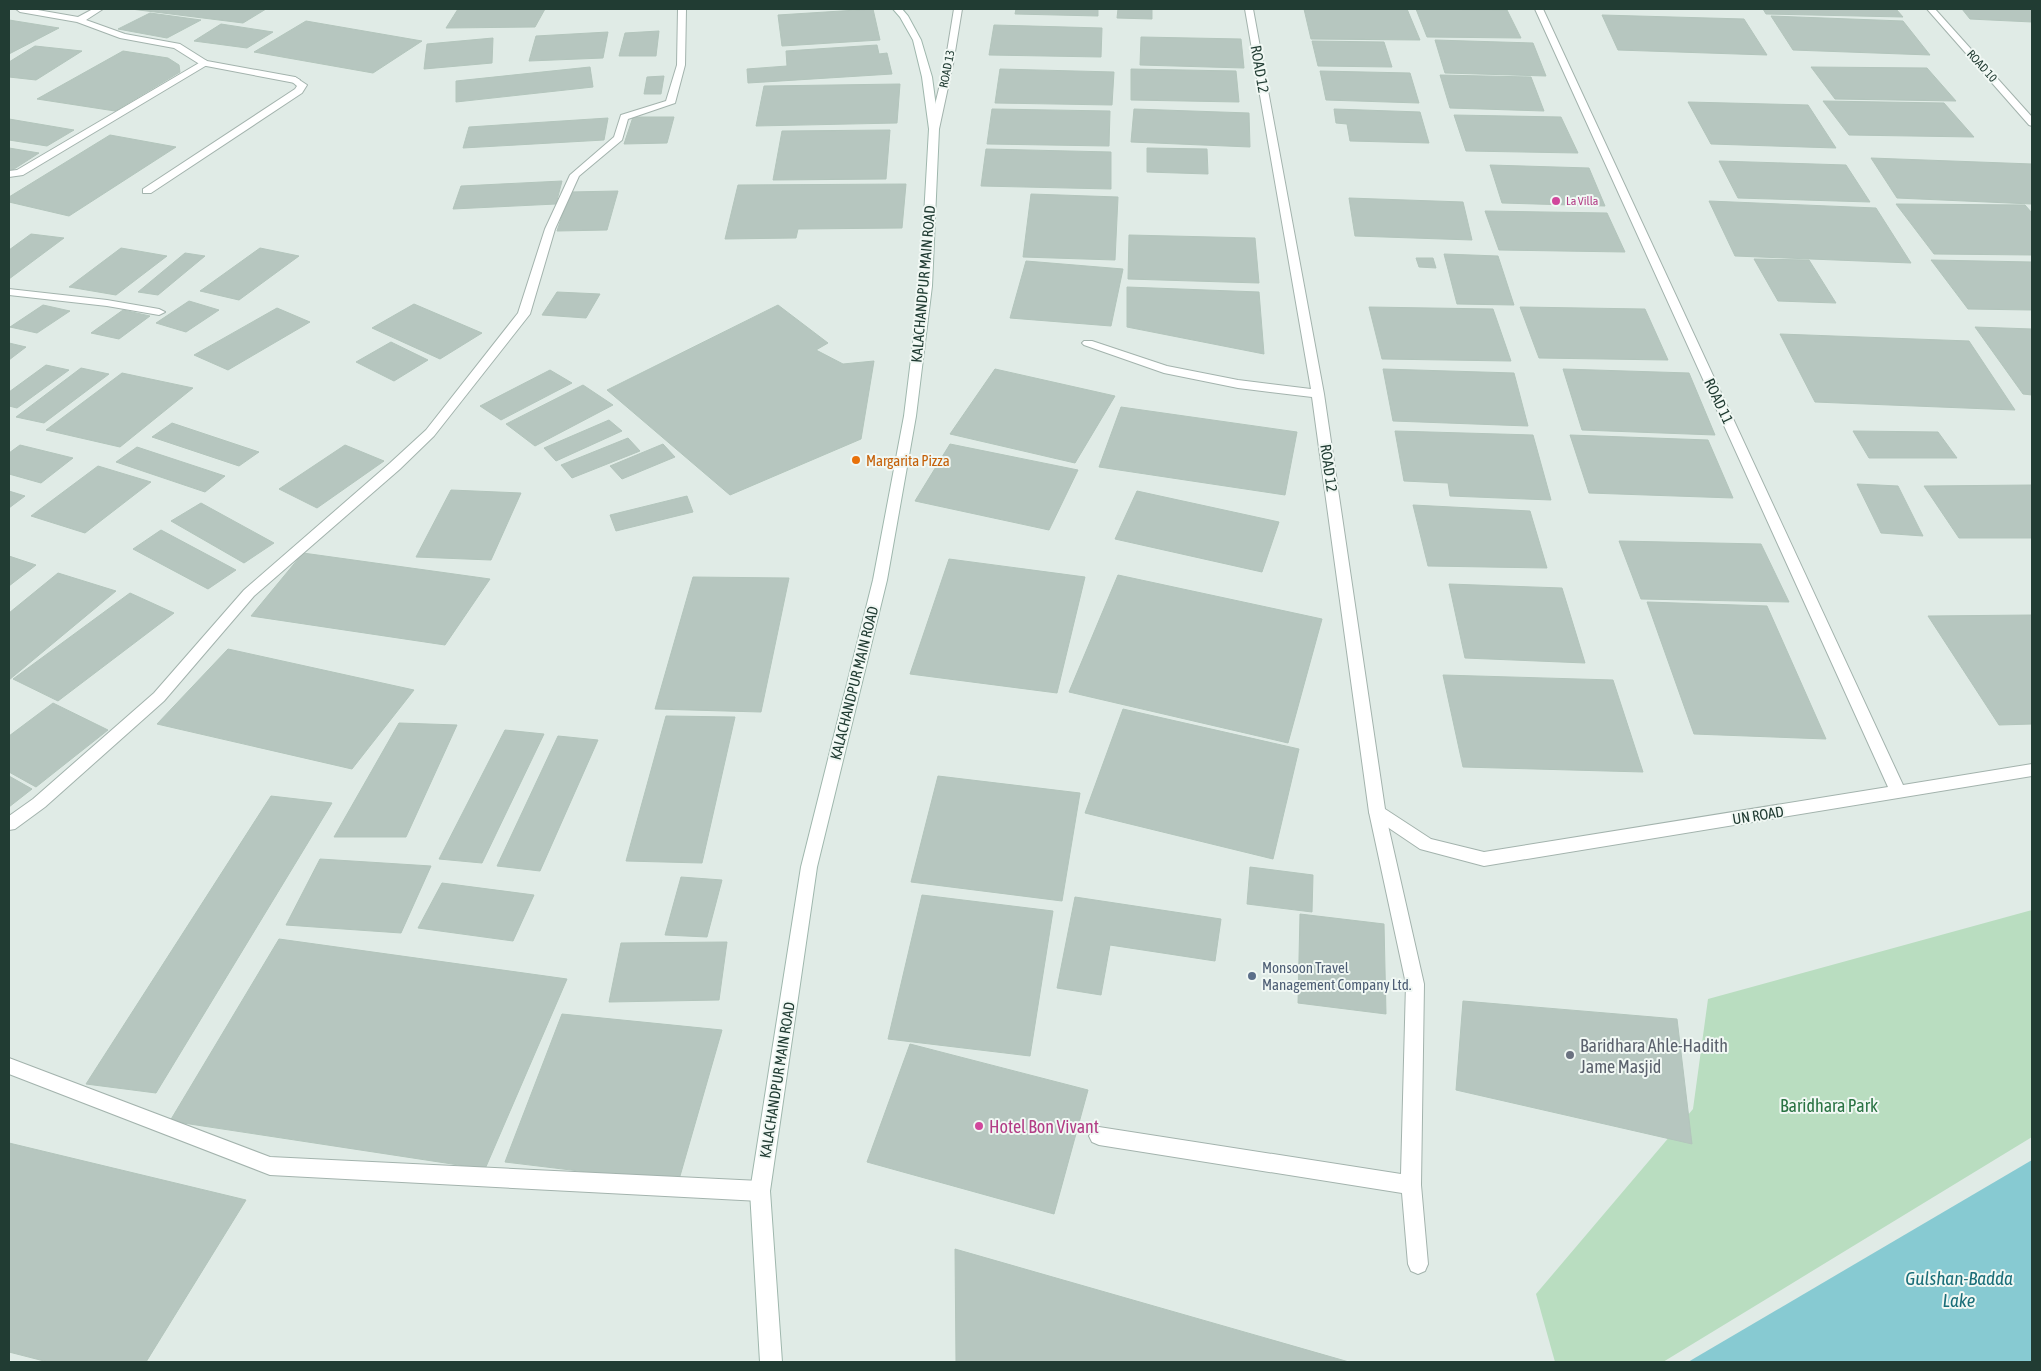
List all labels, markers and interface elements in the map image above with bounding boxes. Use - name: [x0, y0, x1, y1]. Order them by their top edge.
- street label: ROAD 12: [1247, 44, 1273, 94]
- street label: ROAD 10: [1964, 47, 2000, 85]
- street label: ROAD 13: [936, 49, 958, 89]
- place label: La Villa: [1566, 194, 1598, 208]
- marker: La Villa: [1550, 195, 1562, 207]
- street label: KALACHANDPUR MAIN ROAD: [908, 205, 938, 363]
- street label: ROAD 11: [1701, 376, 1737, 426]
- street label: ROAD 12: [1317, 443, 1341, 493]
- place label: Margarita Pizza: [866, 452, 950, 469]
- marker: Margarita Pizza: [850, 454, 862, 466]
- street label: KALACHANDPUR MAIN ROAD: [827, 604, 881, 762]
- street label: UN ROAD: [1731, 803, 1785, 827]
- place label: Monsoon Travel Management Company Ltd.: [1262, 959, 1412, 993]
- marker: Monsoon Travel Management Company Ltd.: [1246, 970, 1258, 982]
- street label: KALACHANDPUR MAIN ROAD: [756, 1001, 798, 1159]
- place label: Baridhara Ahle-Hadith Jame Masjid: [1580, 1035, 1728, 1077]
- marker: Baridhara Ahle-Hadith Jame Masjid: [1564, 1049, 1576, 1061]
- park label: Baridhara Park: [1780, 1095, 1878, 1116]
- place label: Hotel Bon Vivant: [989, 1116, 1099, 1137]
- marker: Hotel Bon Vivant: [973, 1120, 985, 1132]
- water label: Gulshan-Badda Lake: [1905, 1267, 2013, 1311]

